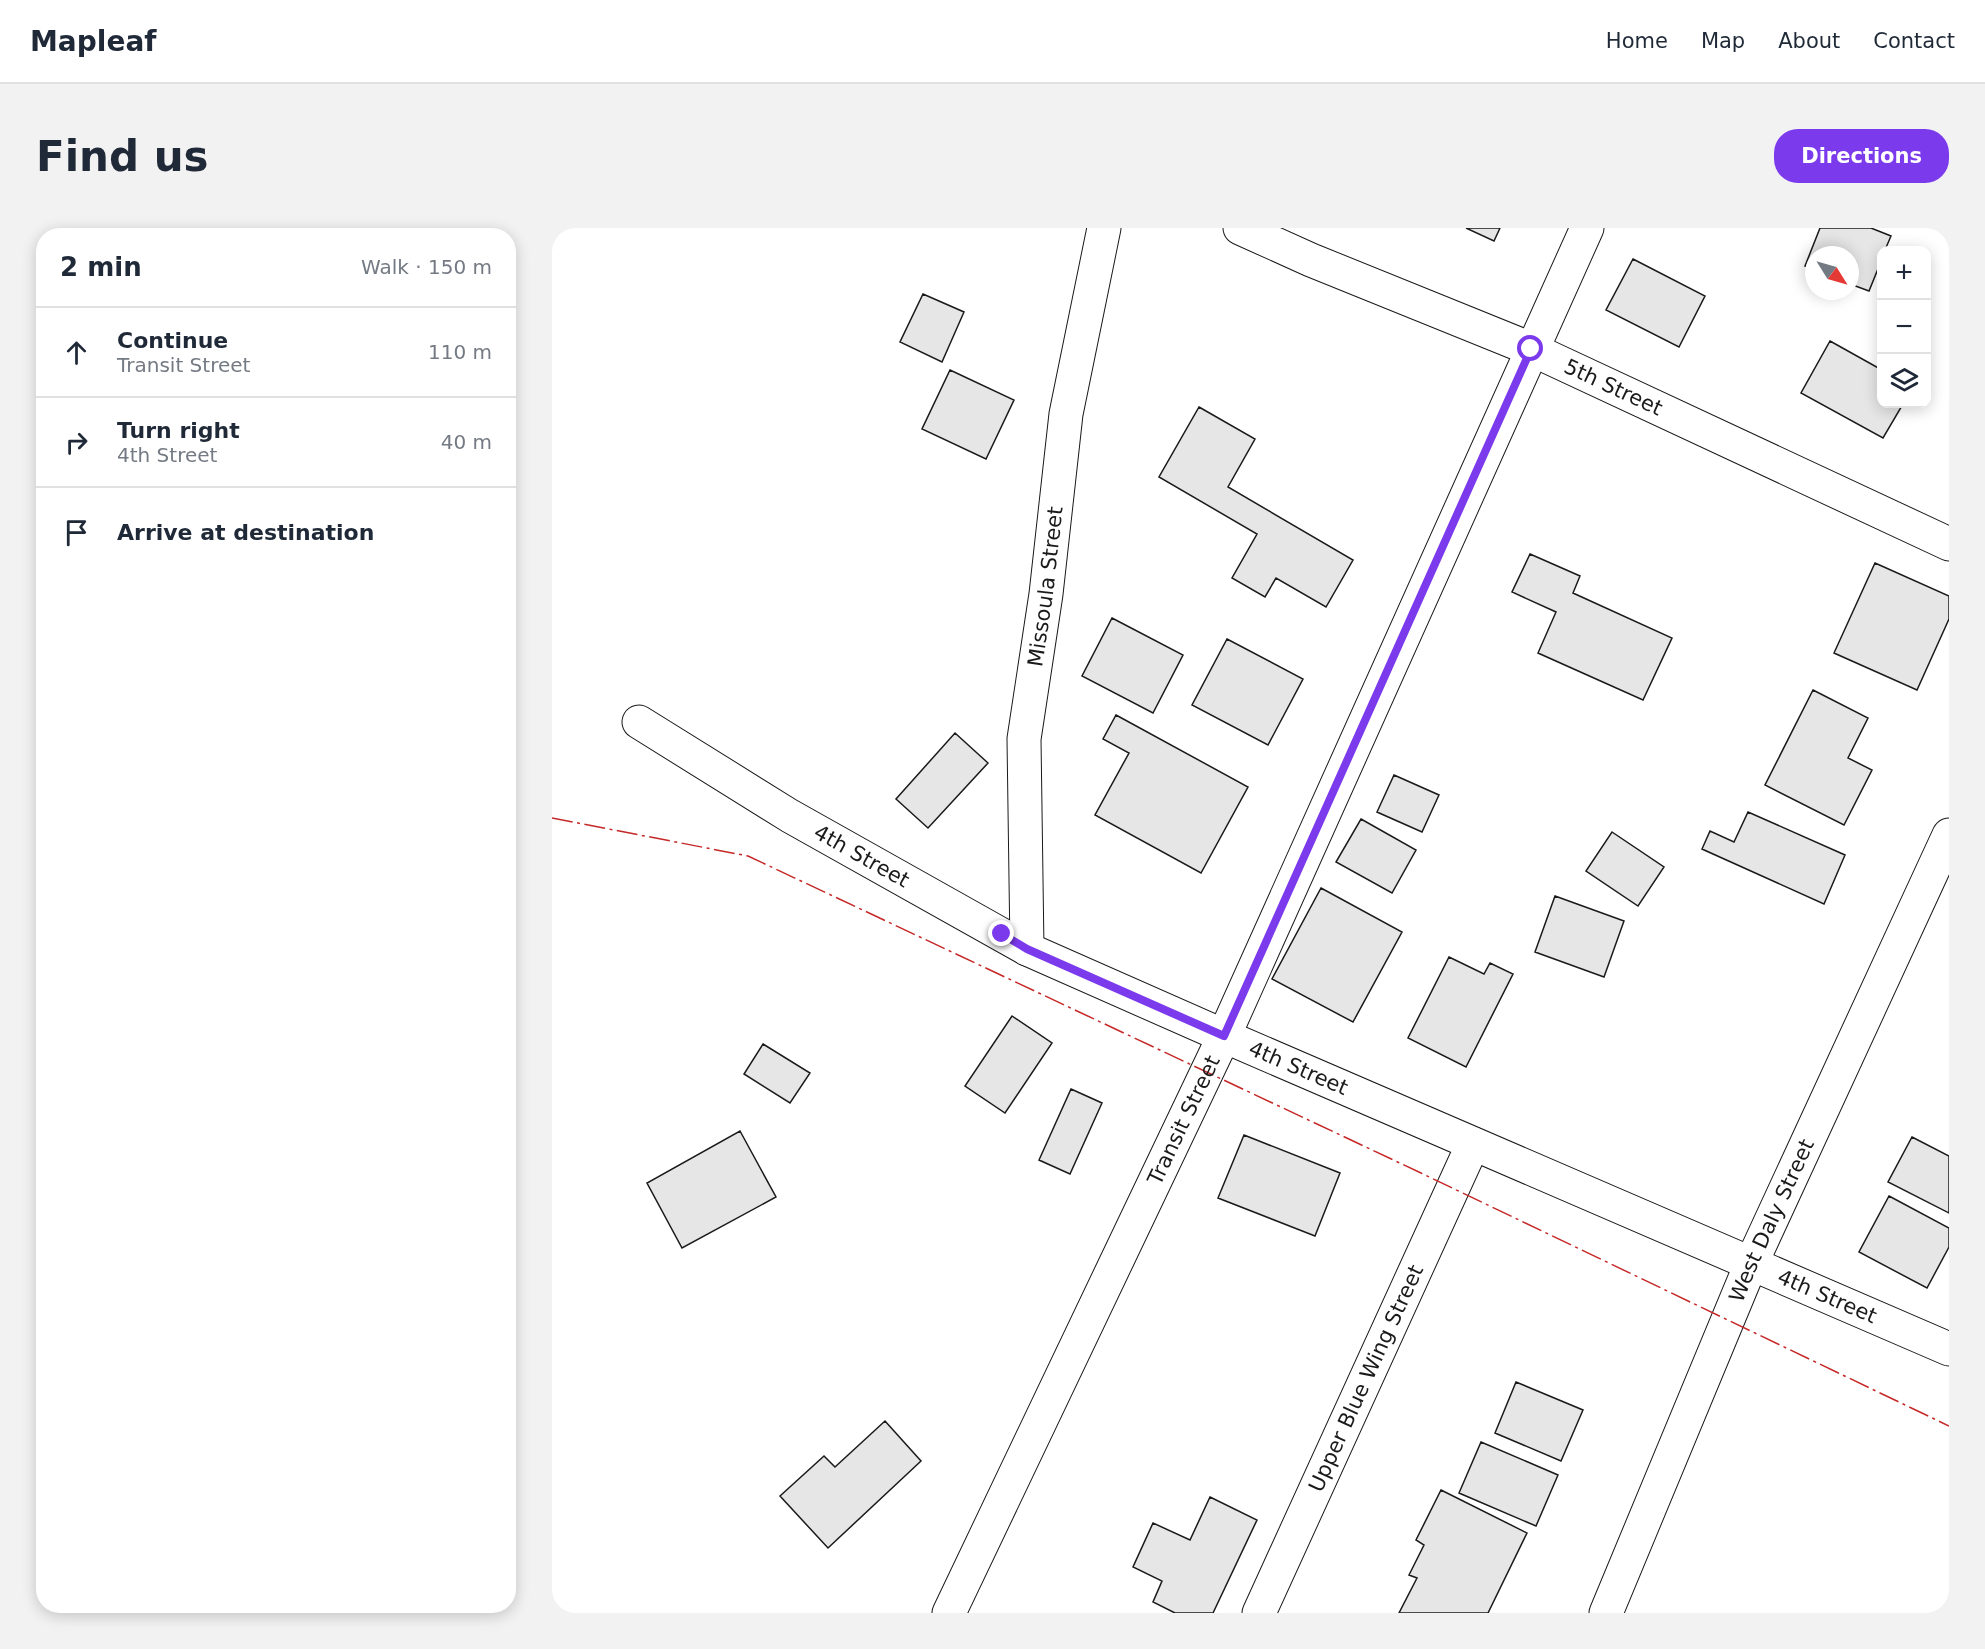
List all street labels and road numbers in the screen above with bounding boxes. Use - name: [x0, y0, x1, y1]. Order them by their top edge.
- street label: 5th Street: [1560, 354, 1666, 421]
- street label: Missoula Street: [1023, 505, 1068, 668]
- street label: 4th Street: [810, 820, 913, 892]
- street label: 4th Street: [1245, 1036, 1352, 1100]
- street label: Transit Street: [1142, 1052, 1225, 1189]
- street label: West Daly Street: [1725, 1135, 1819, 1306]
- street label: Upper Blue Wing Street: [1304, 1261, 1428, 1496]
- street label: 4th Street: [1774, 1264, 1880, 1328]

